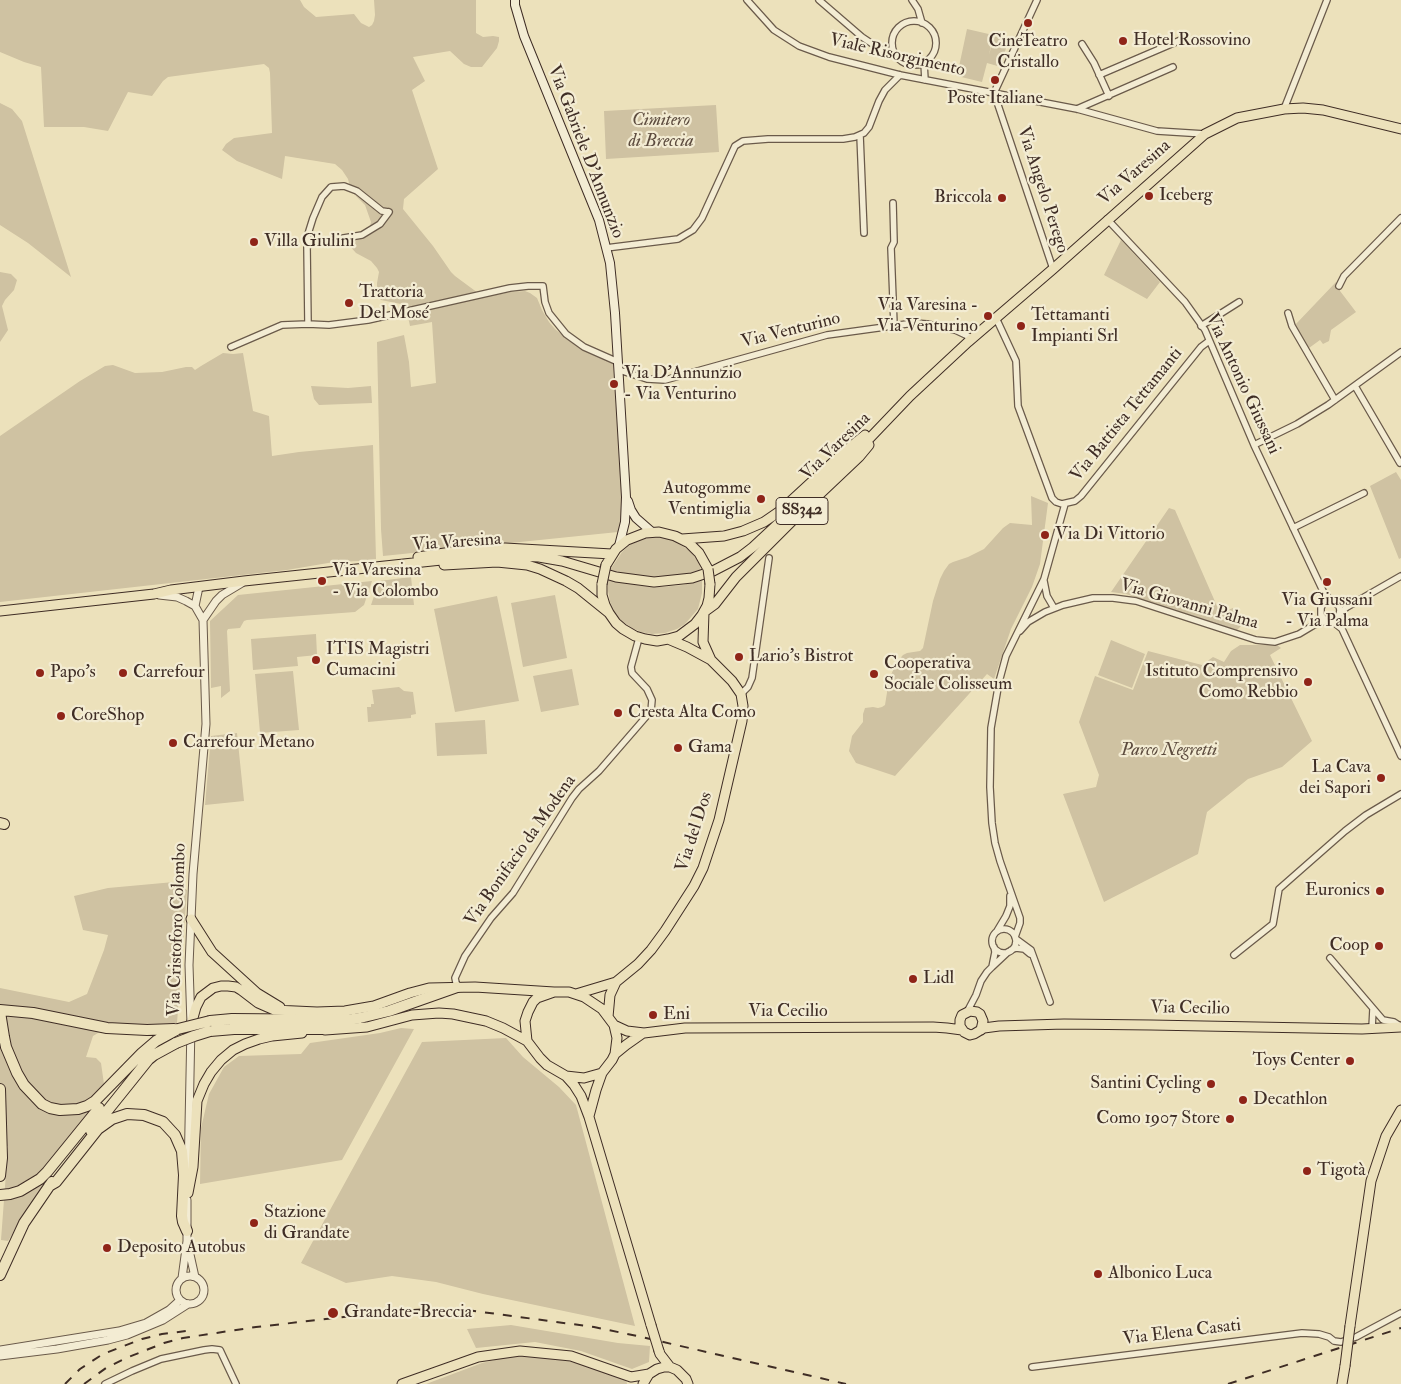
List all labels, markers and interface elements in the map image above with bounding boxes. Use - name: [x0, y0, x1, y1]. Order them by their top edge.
- marker: CineTeatro Cristallo: [1022, 17, 1034, 29]
- street label: Viale Risorgimento: [827, 30, 967, 82]
- place label: Hotel Rossovino: [1133, 30, 1251, 52]
- place label: CineTeatro Cristallo: [988, 31, 1068, 74]
- marker: Hotel Rossovino: [1117, 35, 1129, 47]
- street label: Via Gabriele D'Annunzio: [542, 62, 628, 242]
- marker: Poste Italiane: [989, 74, 1001, 86]
- place label: Poste Italiane: [947, 88, 1043, 110]
- park label: Cimitero di Breccia: [628, 110, 694, 152]
- street label: Via Angelo Perego: [1011, 124, 1073, 256]
- street label: Via Varesina: [1094, 136, 1176, 210]
- place label: Iceberg: [1159, 185, 1213, 207]
- place label: Briccola: [934, 187, 992, 209]
- marker: Iceberg: [1143, 190, 1155, 202]
- marker: Briccola: [996, 192, 1008, 204]
- place label: Villa Giulini: [264, 231, 355, 253]
- marker: Villa Giulini: [248, 236, 260, 248]
- place label: Trattoria Del Mosé: [359, 282, 429, 324]
- place label: Via Varesina - Via Venturino: [877, 295, 978, 338]
- marker: Trattoria Del Mosé: [343, 297, 355, 309]
- place label: Tettamanti Impianti Srl: [1031, 305, 1118, 348]
- street label: Via Venturino: [739, 308, 843, 354]
- marker: Via Varesina - Via Venturino: [982, 310, 994, 322]
- street label: Via Antonio Giussani: [1200, 310, 1284, 458]
- marker: Tettamanti Impianti Srl: [1015, 320, 1027, 332]
- street label: Via Battista Tettamanti: [1066, 344, 1188, 486]
- place label: Via D'Annunzio - Via Venturino: [624, 363, 742, 406]
- marker: Via D'Annunzio - Via Venturino: [608, 378, 620, 390]
- street label: Via Varesina: [796, 408, 876, 486]
- place label: Autogomme Ventimiglia: [663, 478, 751, 520]
- marker: Autogomme Ventimiglia: [755, 493, 767, 505]
- road number: SS342: [776, 498, 828, 524]
- place label: Via Di Vittorio: [1055, 524, 1165, 546]
- street label: Via Varesina: [412, 529, 502, 557]
- marker: Via Di Vittorio: [1039, 529, 1051, 541]
- place label: Via Varesina - Via Colombo: [332, 560, 438, 602]
- marker: Via Varesina - Via Colombo: [316, 575, 328, 587]
- street label: Via Giovanni Palma: [1117, 575, 1261, 635]
- marker: Via Giussani - Via Palma: [1321, 576, 1333, 588]
- place label: Via Giussani - Via Palma: [1281, 590, 1373, 632]
- place label: ITIS Magistri Cumacini: [326, 639, 430, 682]
- place label: Lario's Bistrot: [749, 646, 853, 668]
- marker: Lario's Bistrot: [733, 651, 745, 663]
- place label: Cooperativa Sociale Colisseum: [884, 653, 1012, 696]
- marker: ITIS Magistri Cumacini: [310, 654, 322, 666]
- place label: Istituto Comprensivo Como Rebbio: [1145, 661, 1298, 704]
- place label: Papo's: [50, 662, 96, 684]
- place label: Carrefour: [133, 662, 205, 684]
- marker: Papo's: [34, 667, 46, 679]
- marker: Carrefour: [117, 667, 129, 679]
- marker: Cooperativa Sociale Colisseum: [868, 668, 880, 680]
- marker: Istituto Comprensivo Como Rebbio: [1302, 676, 1314, 688]
- place label: Cresta Alta Como: [628, 702, 756, 724]
- place label: CoreShop: [71, 705, 144, 727]
- marker: Cresta Alta Como: [612, 707, 624, 719]
- marker: CoreShop: [55, 710, 67, 722]
- place label: Carrefour Metano: [183, 732, 314, 754]
- marker: Carrefour Metano: [167, 737, 179, 749]
- place label: Gama: [688, 737, 732, 759]
- park label: Parco Negretti: [1121, 740, 1217, 762]
- marker: Gama: [672, 742, 684, 754]
- place label: La Cava dei Sapori: [1299, 757, 1371, 800]
- street label: Via Bonifacio da Modena: [461, 771, 581, 931]
- marker: La Cava dei Sapori: [1375, 772, 1387, 784]
- street label: Via del Dos: [672, 789, 718, 875]
- street label: Via Cristoforo Colombo: [164, 843, 192, 1017]
- place label: Euronics: [1305, 880, 1370, 902]
- marker: Euronics: [1374, 885, 1386, 897]
- place label: Coop: [1329, 935, 1369, 957]
- marker: Coop: [1373, 940, 1385, 952]
- place label: Lidl: [923, 968, 954, 990]
- marker: Lidl: [907, 973, 919, 985]
- street label: Via Cecilio: [1150, 998, 1230, 1020]
- street label: Via Cecilio: [748, 1001, 828, 1023]
- place label: Eni: [663, 1004, 690, 1026]
- marker: Eni: [647, 1009, 659, 1021]
- place label: Toys Center: [1253, 1050, 1340, 1072]
- marker: Toys Center: [1344, 1055, 1356, 1067]
- place label: Santini Cycling: [1090, 1073, 1201, 1095]
- marker: Santini Cycling: [1205, 1078, 1217, 1090]
- place label: Decathlon: [1253, 1089, 1328, 1111]
- marker: Decathlon: [1237, 1094, 1249, 1106]
- place label: Como 1907 Store: [1096, 1108, 1220, 1130]
- marker: Como 1907 Store: [1224, 1113, 1236, 1125]
- place label: Tigotà: [1317, 1160, 1366, 1182]
- marker: Tigotà: [1301, 1165, 1313, 1177]
- place label: Stazione di Grandate: [264, 1202, 350, 1244]
- marker: Stazione di Grandate: [248, 1217, 260, 1229]
- place label: Deposito Autobus: [117, 1237, 245, 1259]
- marker: Deposito Autobus: [101, 1242, 113, 1254]
- place label: Albonico Luca: [1108, 1263, 1212, 1285]
- marker: Albonico Luca: [1092, 1268, 1104, 1280]
- place label: Grandate-Breccia: [344, 1302, 472, 1324]
- marker: Grandate-Breccia: [326, 1306, 340, 1320]
- street label: Via Elena Casati: [1122, 1315, 1242, 1351]

